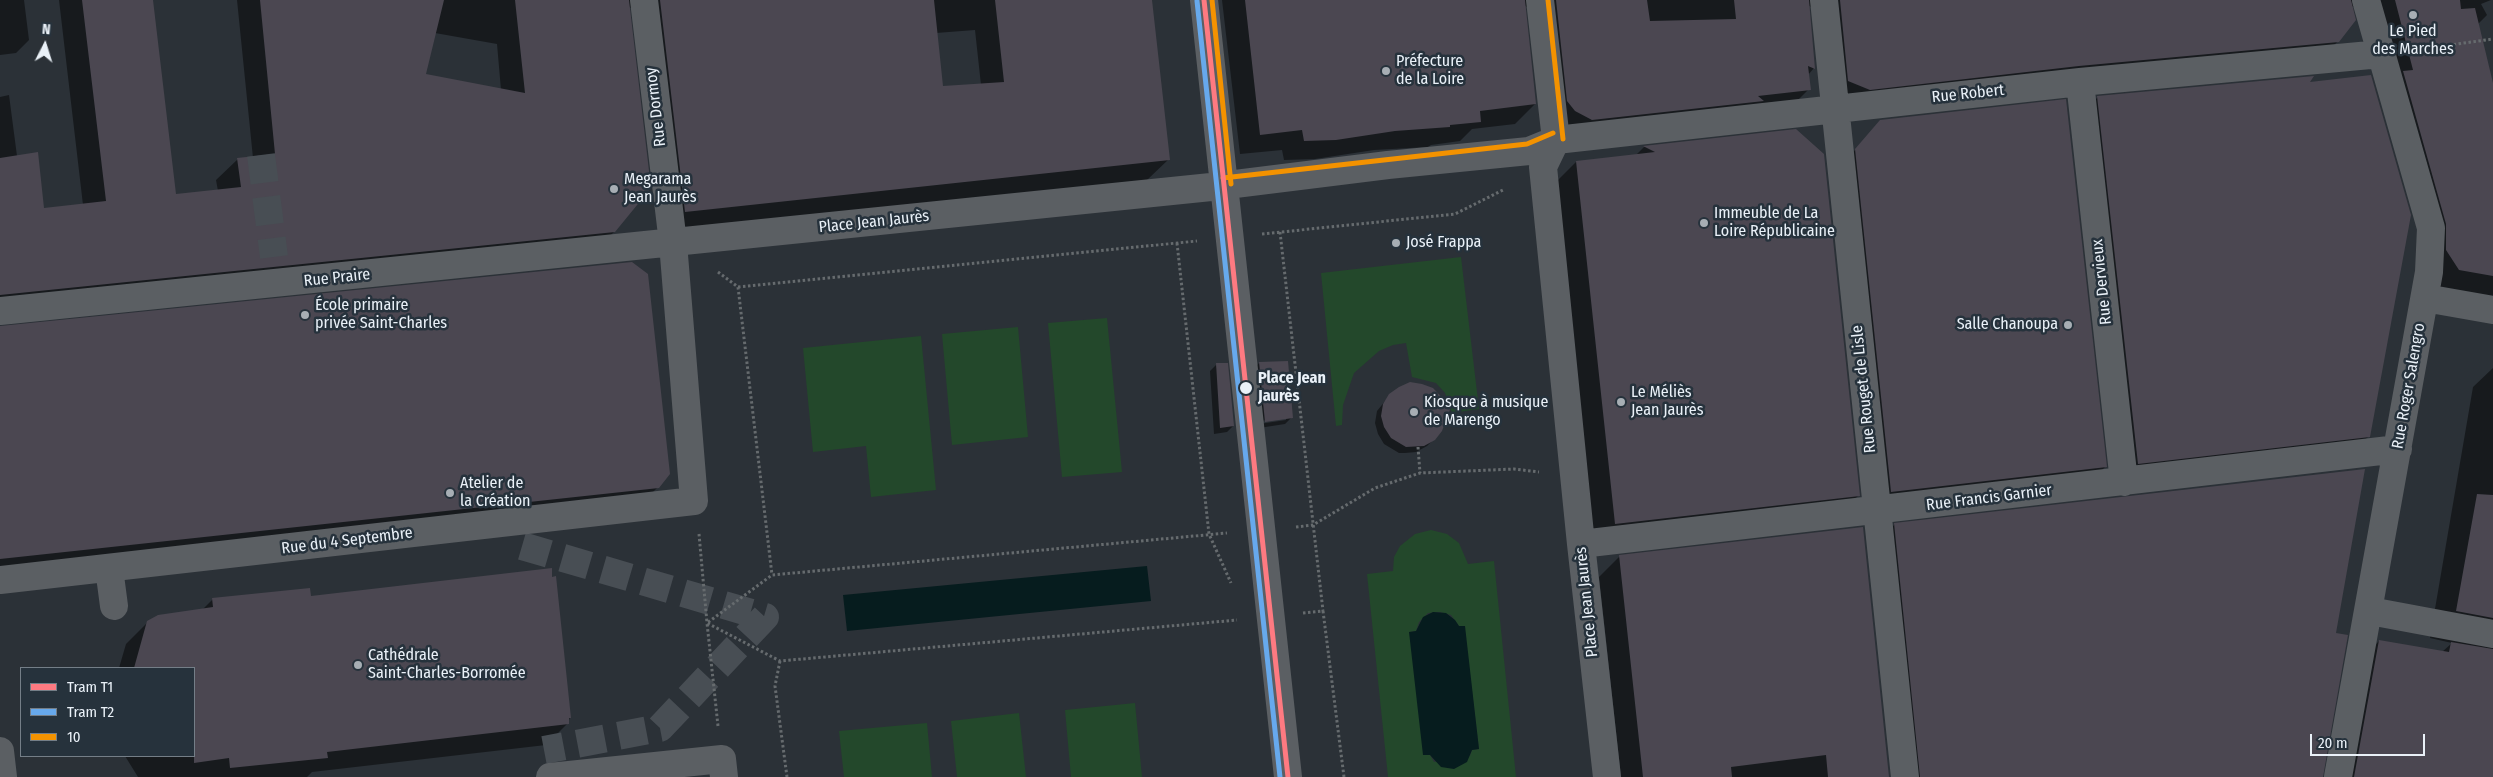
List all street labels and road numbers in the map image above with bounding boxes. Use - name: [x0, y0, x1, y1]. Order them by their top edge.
- street label: Rue Dormoy: [642, 66, 670, 148]
- street label: Rue Robert: [1931, 81, 2005, 107]
- street label: Place Jean Jaurès: [818, 207, 930, 237]
- street label: Rue Dervieux: [2088, 238, 2116, 326]
- street label: Rue Praire: [303, 265, 371, 291]
- street label: Rue Roger Salengro: [2388, 322, 2430, 450]
- street label: Rue Rouget de Lisle: [1848, 324, 1880, 454]
- street label: Rue Francis Garnier: [1925, 481, 2053, 515]
- street label: Rue du 4 Septembre: [280, 523, 414, 559]
- street label: Place Jean Jaurès: [1572, 546, 1602, 658]

